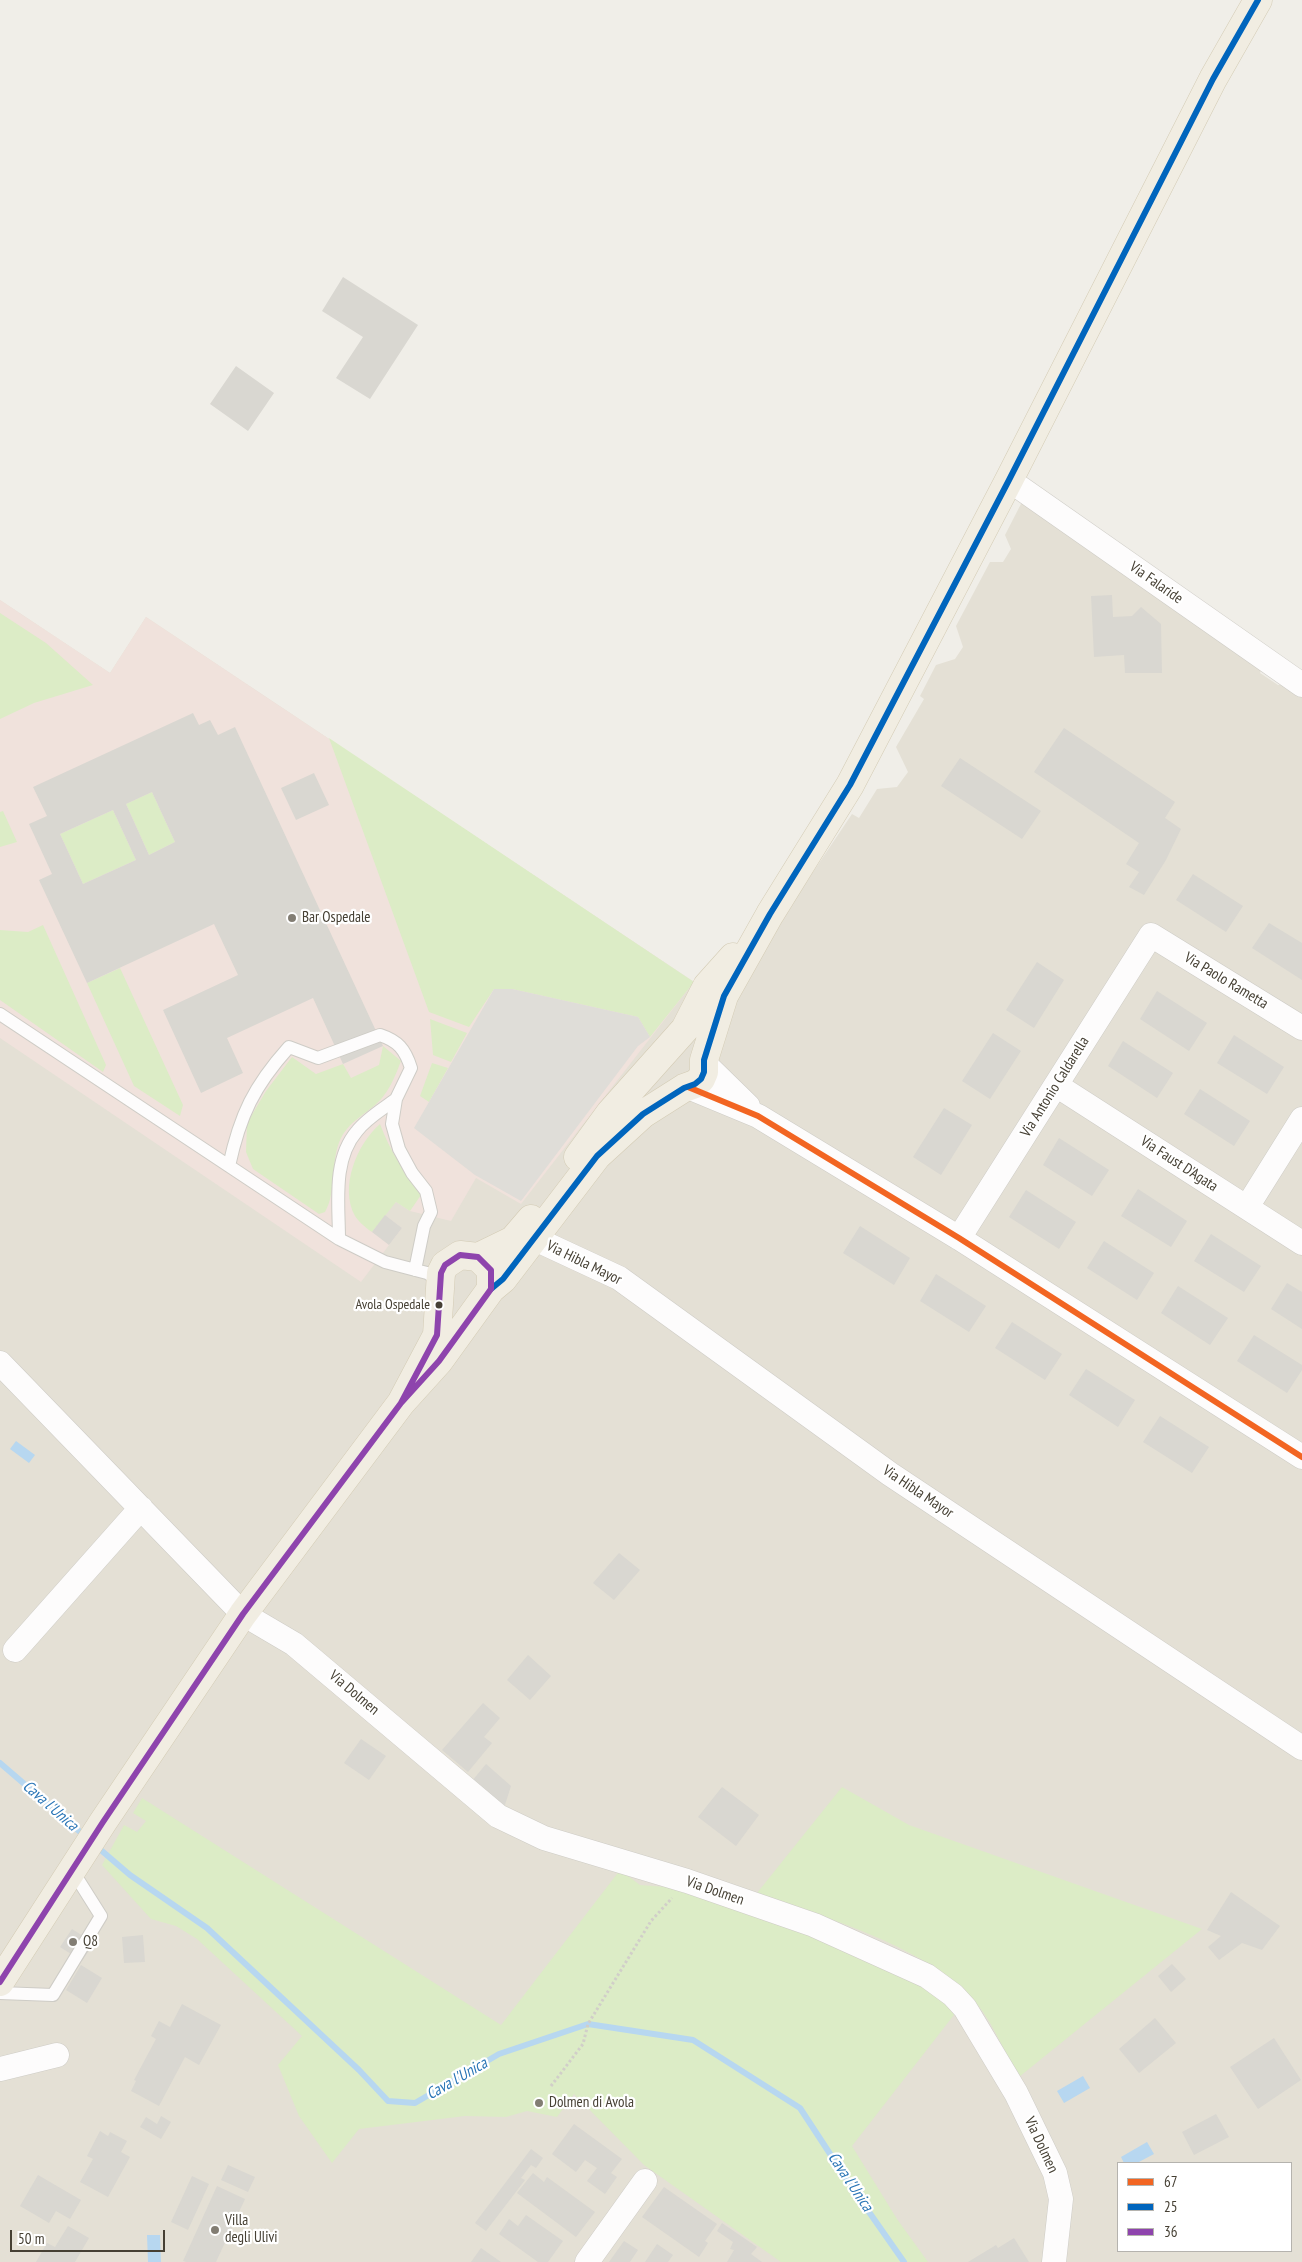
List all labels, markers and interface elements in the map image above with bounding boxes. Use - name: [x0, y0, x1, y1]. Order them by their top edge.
- street label: Via Falaride: [1126, 558, 1186, 608]
- place label: Bar Ospedale: [302, 909, 371, 927]
- marker: Bar Ospedale: [286, 912, 298, 924]
- street label: Via Paolo Rametta: [1181, 949, 1271, 1013]
- street label: Via Antonio Caldarella: [1017, 1033, 1093, 1141]
- street label: Via Faust D'Agata: [1137, 1132, 1221, 1196]
- street label: Via Hibla Mayor: [543, 1237, 625, 1289]
- place label: Avola Ospedale: [356, 1297, 430, 1313]
- marker: Avola Ospedale: [434, 1300, 444, 1310]
- street label: Via Hibla Mayor: [879, 1462, 957, 1522]
- street label: Via Dolmen: [325, 1667, 383, 1719]
- water label: Cava l'Unica: [18, 1777, 82, 1835]
- street label: Via Dolmen: [684, 1873, 746, 1909]
- place label: Q8: [83, 1933, 98, 1951]
- marker: Q8: [67, 1936, 79, 1948]
- water label: Cava l'Unica: [423, 2054, 491, 2104]
- place label: Dolmen di Avola: [549, 2094, 634, 2112]
- marker: Dolmen di Avola: [533, 2097, 545, 2109]
- street label: Via Dolmen: [1020, 2114, 1062, 2176]
- water label: Cava l'Unica: [823, 2149, 877, 2215]
- legend: [1117, 2162, 1292, 2252]
- text: 67: [1164, 2172, 1178, 2191]
- text: 25: [1164, 2197, 1178, 2216]
- place label: Villa degli Ulivi: [225, 2212, 278, 2247]
- scale bar: [12, 2220, 168, 2252]
- text: 36: [1164, 2222, 1178, 2241]
- marker: Villa degli Ulivi: [209, 2224, 221, 2236]
- text: 50 m: [18, 2229, 44, 2248]

